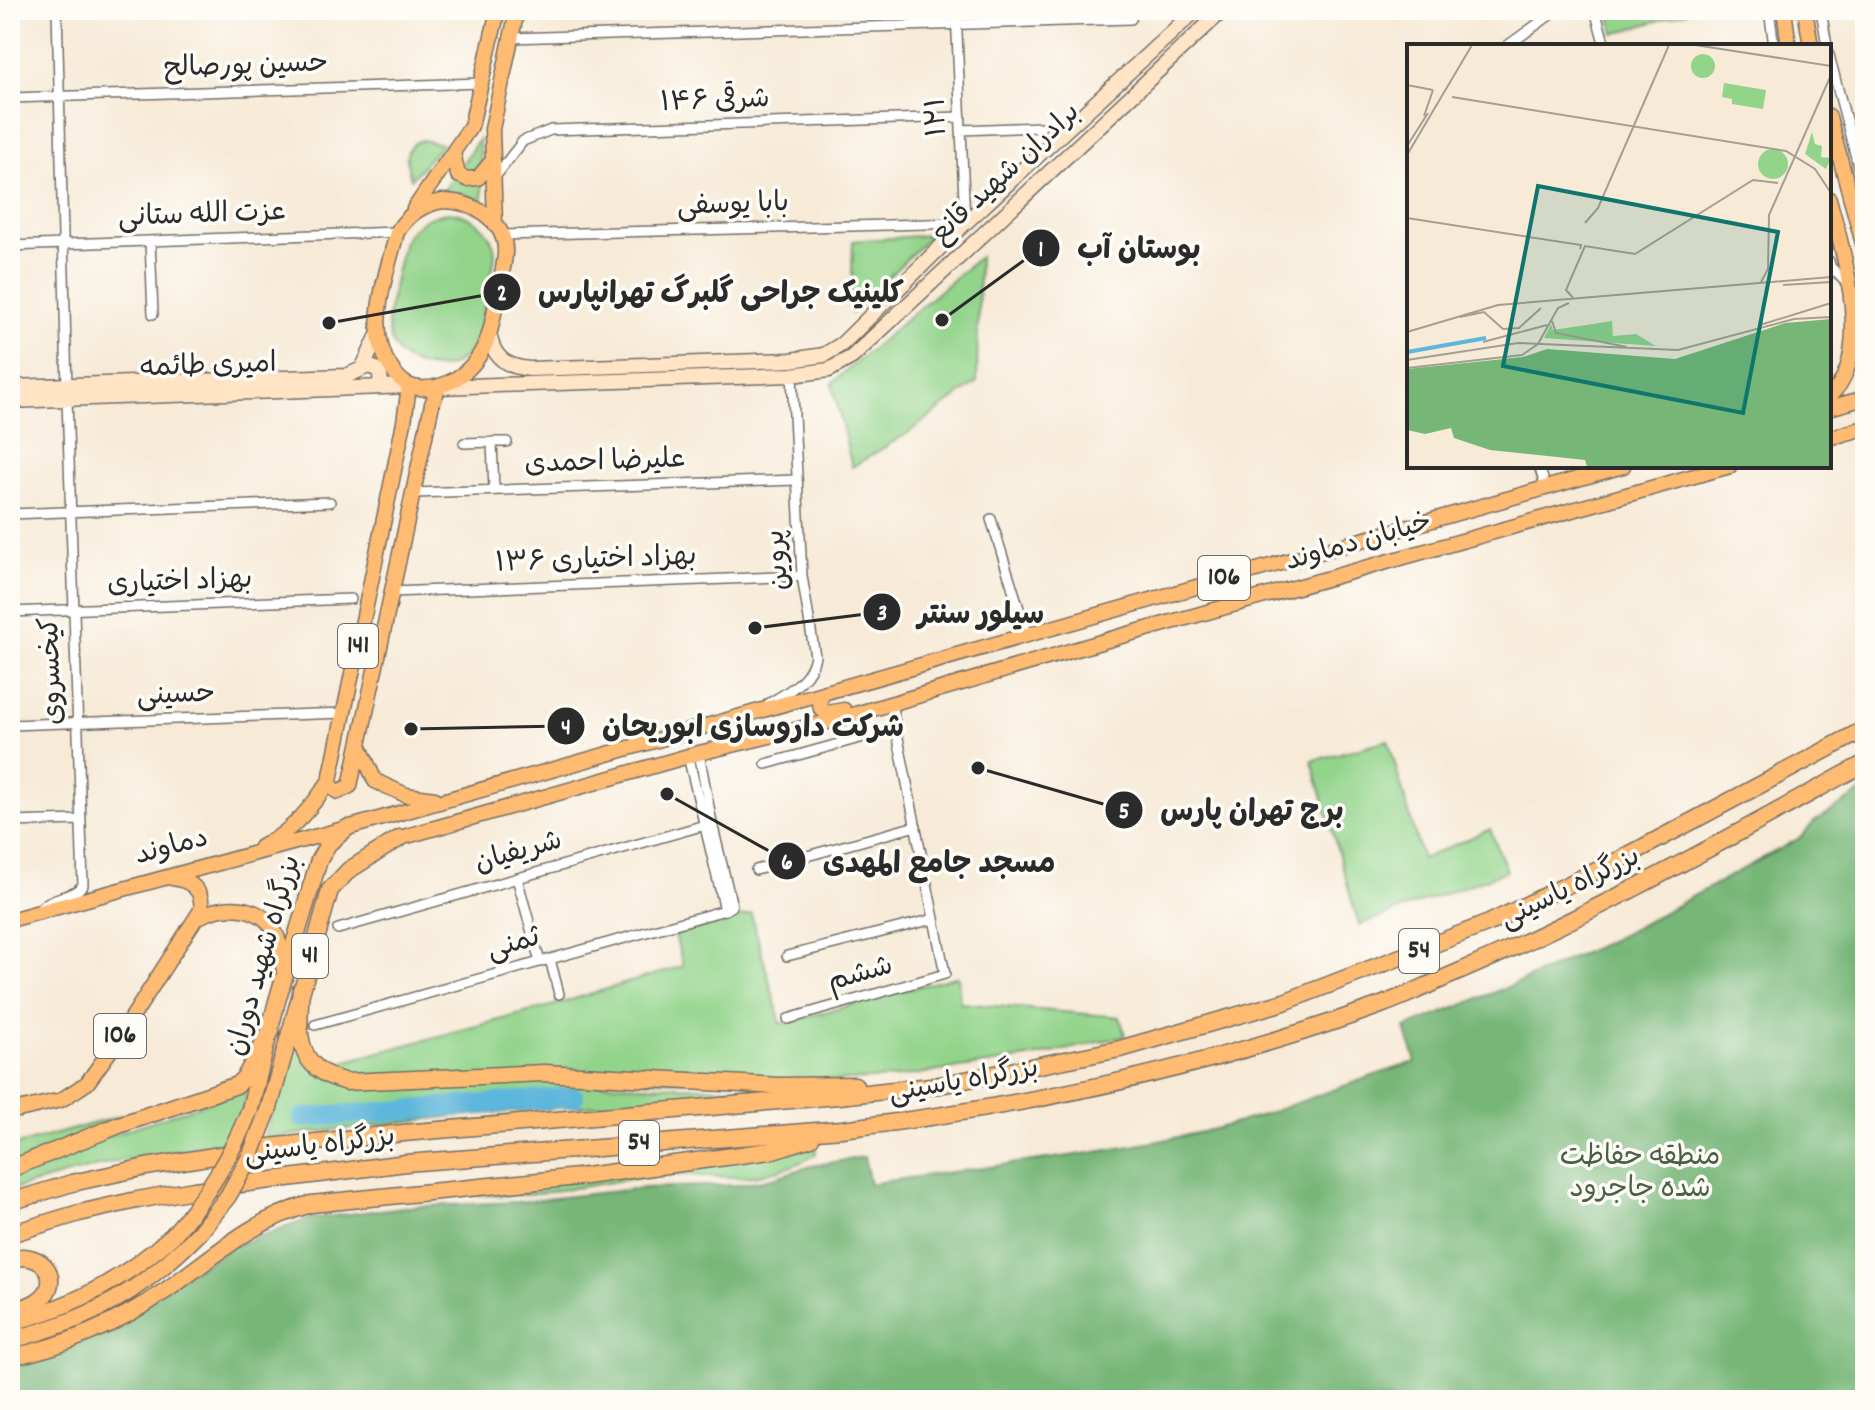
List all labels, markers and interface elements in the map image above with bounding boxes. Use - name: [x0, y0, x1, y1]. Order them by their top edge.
- inset map: [1407, 44, 1831, 468]
- street label: حسین پورصالح: [163, 45, 329, 91]
- street label: ۱۴۶ شرقی: [659, 79, 770, 125]
- street label: برادران شهید قانع: [923, 95, 1091, 255]
- street label: ۱۲۱: [918, 97, 960, 137]
- street label: بابا یوسفی: [676, 185, 790, 229]
- street label: عزت الله ستانی: [117, 194, 287, 240]
- callout: بوستان آب: [1021, 221, 1217, 275]
- text: بوستان آب: [1077, 231, 1201, 274]
- text: 1: [1038, 234, 1044, 268]
- callout: کلینیک جراحی گلبرگ تهرانپارس: [482, 265, 920, 319]
- text: کلینیک جراحی گلبرگ تهرانپارس: [538, 273, 905, 318]
- text: 2: [497, 278, 507, 312]
- street label: امیری طائمه: [139, 346, 277, 390]
- street label: علیرضا احمدی: [524, 441, 686, 487]
- street label: خیابان دماوند: [1281, 504, 1437, 584]
- street label: پروین: [757, 528, 803, 592]
- street label: بهزاد اختیاری ۱۳۶: [495, 538, 697, 586]
- road number: 106: [1198, 556, 1250, 600]
- street label: بهزاد اختیاری: [107, 561, 253, 607]
- callout: سیلور سنتر: [862, 585, 1060, 639]
- text: سیلور سنتر: [915, 596, 1044, 639]
- text: 3: [877, 598, 887, 632]
- street label: کیخسروی: [32, 616, 76, 726]
- road number: 141: [338, 624, 378, 668]
- street label: حسینی: [136, 676, 216, 718]
- callout: شرکت داروسازی ابوریحان: [546, 699, 919, 753]
- text: شرکت داروسازی ابوریحان: [602, 709, 904, 752]
- text: 4: [561, 712, 571, 746]
- callout: برج تهران پارس: [1104, 783, 1359, 837]
- text: برج تهران پارس: [1160, 793, 1344, 836]
- text: 5: [1118, 796, 1130, 830]
- street label: دماوند: [131, 820, 213, 878]
- street label: شریفیان: [471, 822, 567, 886]
- callout: مسجد جامع المهدی: [767, 834, 1071, 888]
- street label: بزرگراه یاسینی: [1494, 838, 1648, 941]
- text: مسجد جامع المهدی: [823, 845, 1055, 888]
- text: 6: [781, 847, 793, 881]
- street label: بزرگراه شهید دوران: [217, 851, 314, 1061]
- street label: ثمنی: [483, 919, 546, 973]
- road number: 54: [1399, 929, 1439, 973]
- road number: 41: [292, 934, 328, 978]
- street label: ششم: [824, 948, 898, 1004]
- road number: 106: [94, 1014, 146, 1058]
- street label: بزرگراه یاسینی: [886, 1049, 1042, 1116]
- street label: بزرگراه یاسینی: [242, 1118, 398, 1177]
- road number: 54: [619, 1121, 659, 1165]
- park label: منطقه حفاظت شده جاجرود: [1560, 1139, 1720, 1211]

